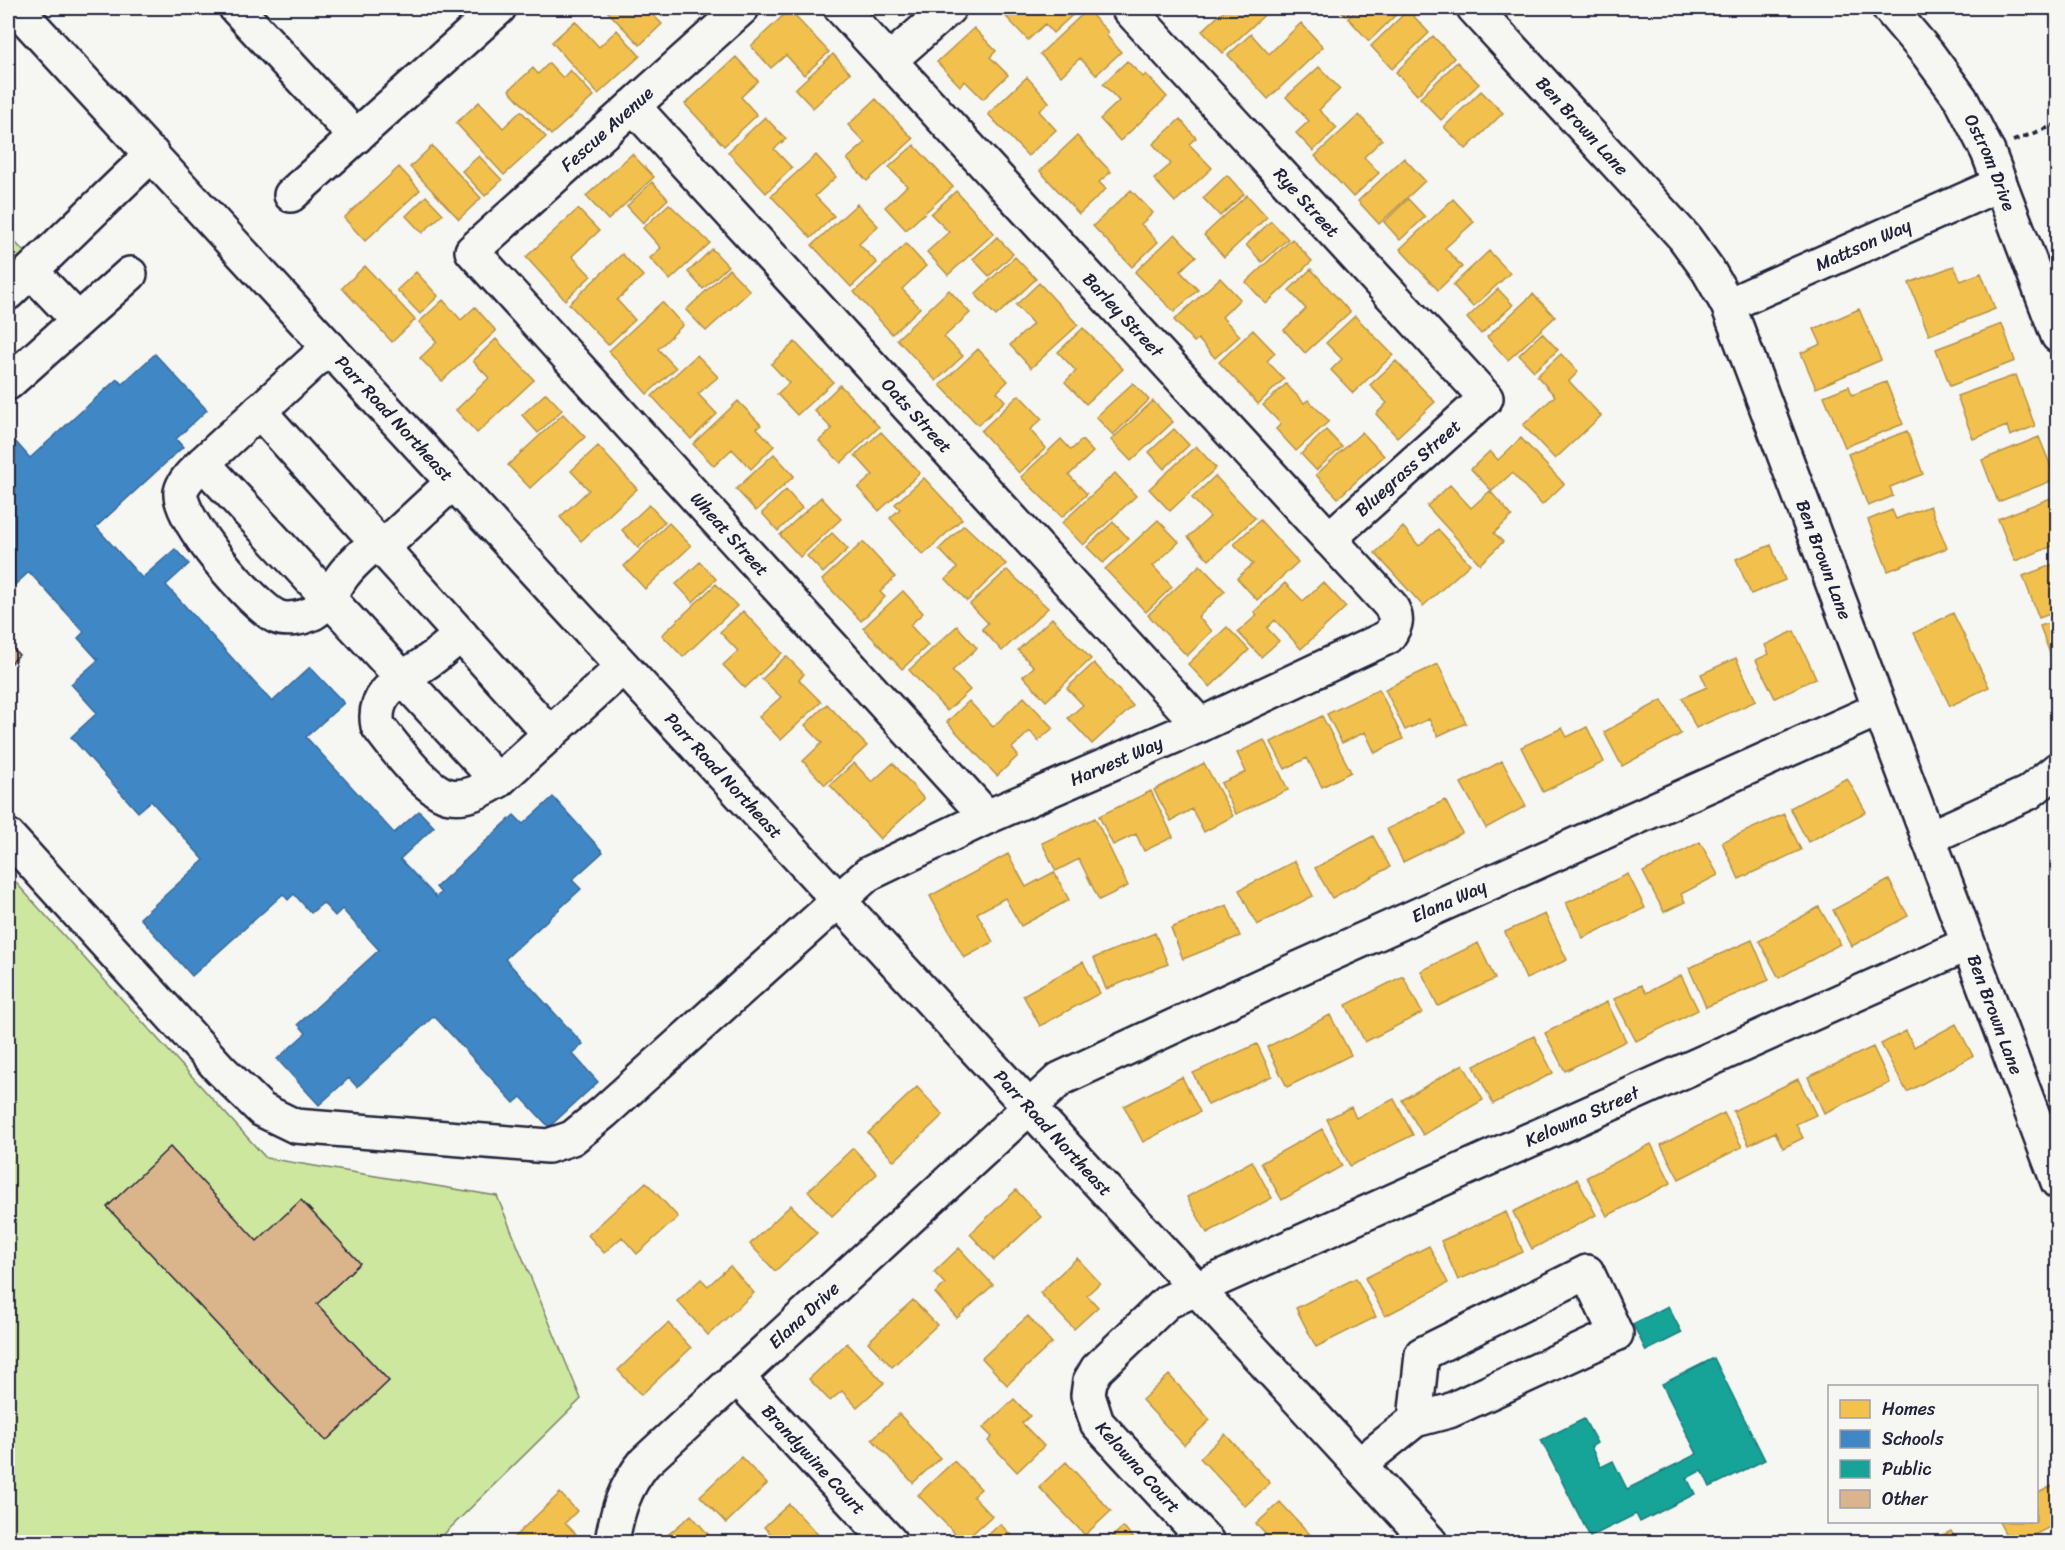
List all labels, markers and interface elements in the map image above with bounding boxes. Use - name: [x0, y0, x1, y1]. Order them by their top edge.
- street label: Ben Brown Lane: [1528, 69, 1637, 183]
- street label: Fescue Avenue: [553, 78, 661, 180]
- street label: Ostrom Drive: [1955, 108, 2025, 216]
- street label: Rye Street: [1265, 160, 1348, 245]
- street label: Mattson Way: [1810, 209, 1917, 280]
- street label: Barley Street: [1075, 265, 1172, 366]
- street label: Parr Road Northeast: [327, 347, 462, 489]
- street label: Oats Street: [873, 370, 960, 461]
- street label: Bluegrass Street: [1347, 411, 1469, 525]
- street label: Wheat Street: [682, 484, 777, 584]
- street label: Ben Brown Lane: [1787, 495, 1861, 624]
- street label: Parr Road Northeast: [656, 705, 791, 847]
- street label: Harvest Way: [1065, 727, 1169, 795]
- street label: Elana Way: [1406, 870, 1493, 932]
- street label: Ben Brown Lane: [1958, 950, 2032, 1079]
- street label: Parr Road Northeast: [986, 1062, 1120, 1204]
- street label: Kelowna Street: [1519, 1077, 1645, 1156]
- street label: Elana Drive: [761, 1274, 847, 1357]
- legend: [1828, 1385, 2038, 1523]
- text: Homes: [1882, 1393, 1936, 1425]
- street label: Brandywine Court: [753, 1397, 874, 1523]
- street label: Kelowna Court: [1087, 1413, 1189, 1521]
- text: Schools: [1882, 1423, 1944, 1455]
- text: Public: [1882, 1453, 1932, 1485]
- text: Other: [1882, 1483, 1929, 1515]

